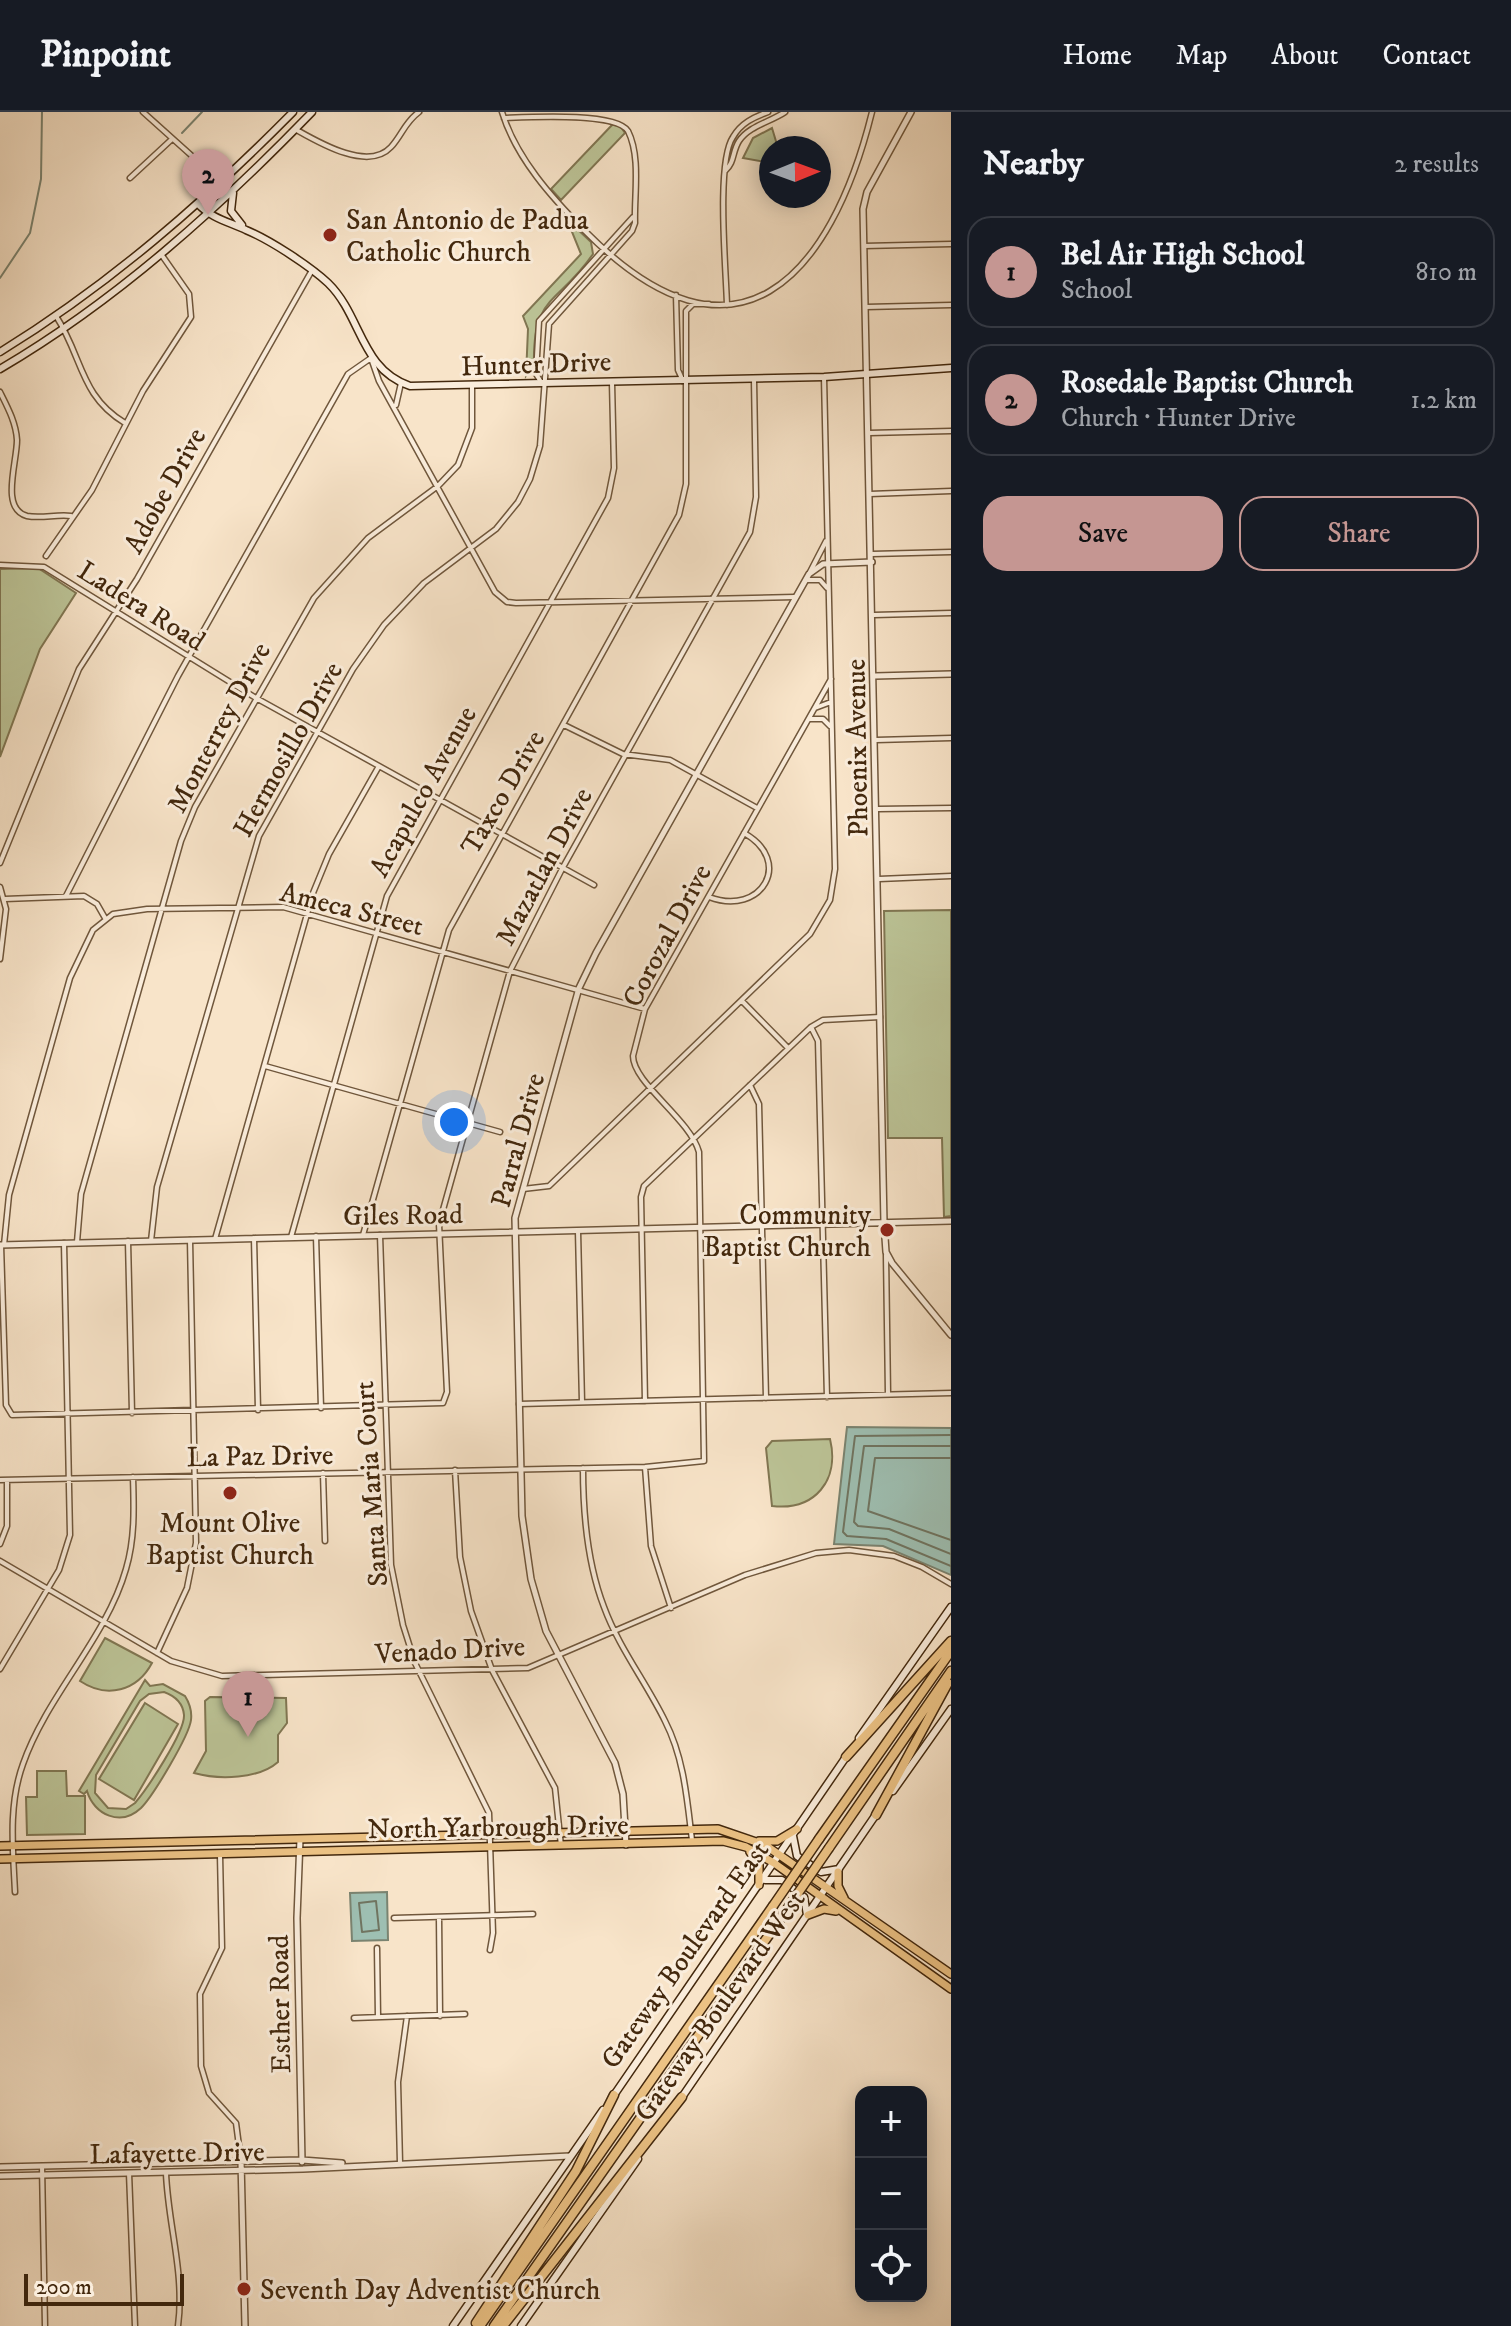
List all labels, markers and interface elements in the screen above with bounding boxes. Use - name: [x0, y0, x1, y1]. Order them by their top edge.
- text: Pinpoint: [40, 31, 171, 79]
- text: Home: [1063, 38, 1132, 73]
- text: Map: [1176, 38, 1227, 73]
- text: About: [1271, 38, 1338, 73]
- text: Contact: [1382, 38, 1471, 73]
- north arrow: [759, 136, 831, 208]
- text: Nearby: [983, 143, 1084, 185]
- text: 2 results: [1394, 148, 1479, 181]
- pin: 2: [182, 149, 234, 215]
- place label: San Antonio de Padua Catholic Church: [346, 203, 589, 270]
- marker: San Antonio de Padua Catholic Church: [321, 226, 339, 244]
- text: Bel Air High School: [1061, 237, 1304, 274]
- text: 1: [1006, 256, 1016, 289]
- text: 810 m: [1415, 256, 1477, 289]
- text: School: [1061, 274, 1132, 307]
- street label: Hunter Drive: [460, 344, 612, 385]
- text: Rosedale Baptist Church: [1061, 365, 1353, 402]
- text: 2: [1005, 384, 1017, 417]
- text: 1.2 km: [1411, 384, 1477, 417]
- text: Church · Hunter Drive: [1061, 402, 1296, 435]
- street label: Adobe Drive: [116, 422, 214, 560]
- button: Save: [983, 496, 1223, 571]
- button: Share: [1239, 496, 1479, 571]
- street label: Ladera Road: [71, 553, 212, 659]
- street label: Monterrey Drive: [160, 637, 279, 819]
- street label: Hermosillo Drive: [226, 656, 351, 843]
- street label: Phoenix Avenue: [838, 658, 877, 837]
- street label: Acapulco Avenue: [362, 700, 485, 883]
- street label: Taxco Drive: [454, 724, 553, 861]
- street label: Mazatlan Drive: [488, 782, 601, 952]
- street label: Corozal Drive: [615, 858, 720, 1013]
- street label: Ameca Street: [276, 875, 427, 944]
- street label: Parral Drive: [484, 1069, 553, 1211]
- your location: [434, 1102, 474, 1142]
- street label: Giles Road: [343, 1197, 463, 1234]
- place label: Community Baptist Church: [703, 1198, 872, 1265]
- marker: Community Baptist Church: [878, 1221, 896, 1239]
- street label: Santa Maria Court: [347, 1380, 396, 1588]
- street label: La Paz Drive: [186, 1438, 334, 1475]
- marker: Mount Olive Baptist Church: [221, 1484, 239, 1502]
- place label: Mount Olive Baptist Church: [146, 1506, 314, 1573]
- street label: Venado Drive: [373, 1629, 526, 1672]
- pin: 1: [222, 1671, 274, 1737]
- street label: North Yarbrough Drive: [367, 1808, 629, 1847]
- street label: Gateway Boulevard East: [593, 1834, 777, 2076]
- street label: Gateway Boulevard West: [627, 1883, 813, 2128]
- street label: Esther Road: [262, 1934, 299, 2074]
- map controls: [855, 2086, 927, 2302]
- button: +: [855, 2086, 927, 2158]
- street label: Lafayette Drive: [89, 2134, 265, 2173]
- button: −: [855, 2158, 927, 2230]
- button: locate: [855, 2230, 927, 2302]
- scale bar: [24, 2270, 184, 2306]
- place label: Seventh Day Adventist Church: [260, 2273, 601, 2308]
- text: 200 m: [36, 2274, 92, 2301]
- marker: Seventh Day Adventist Church: [235, 2280, 253, 2298]

